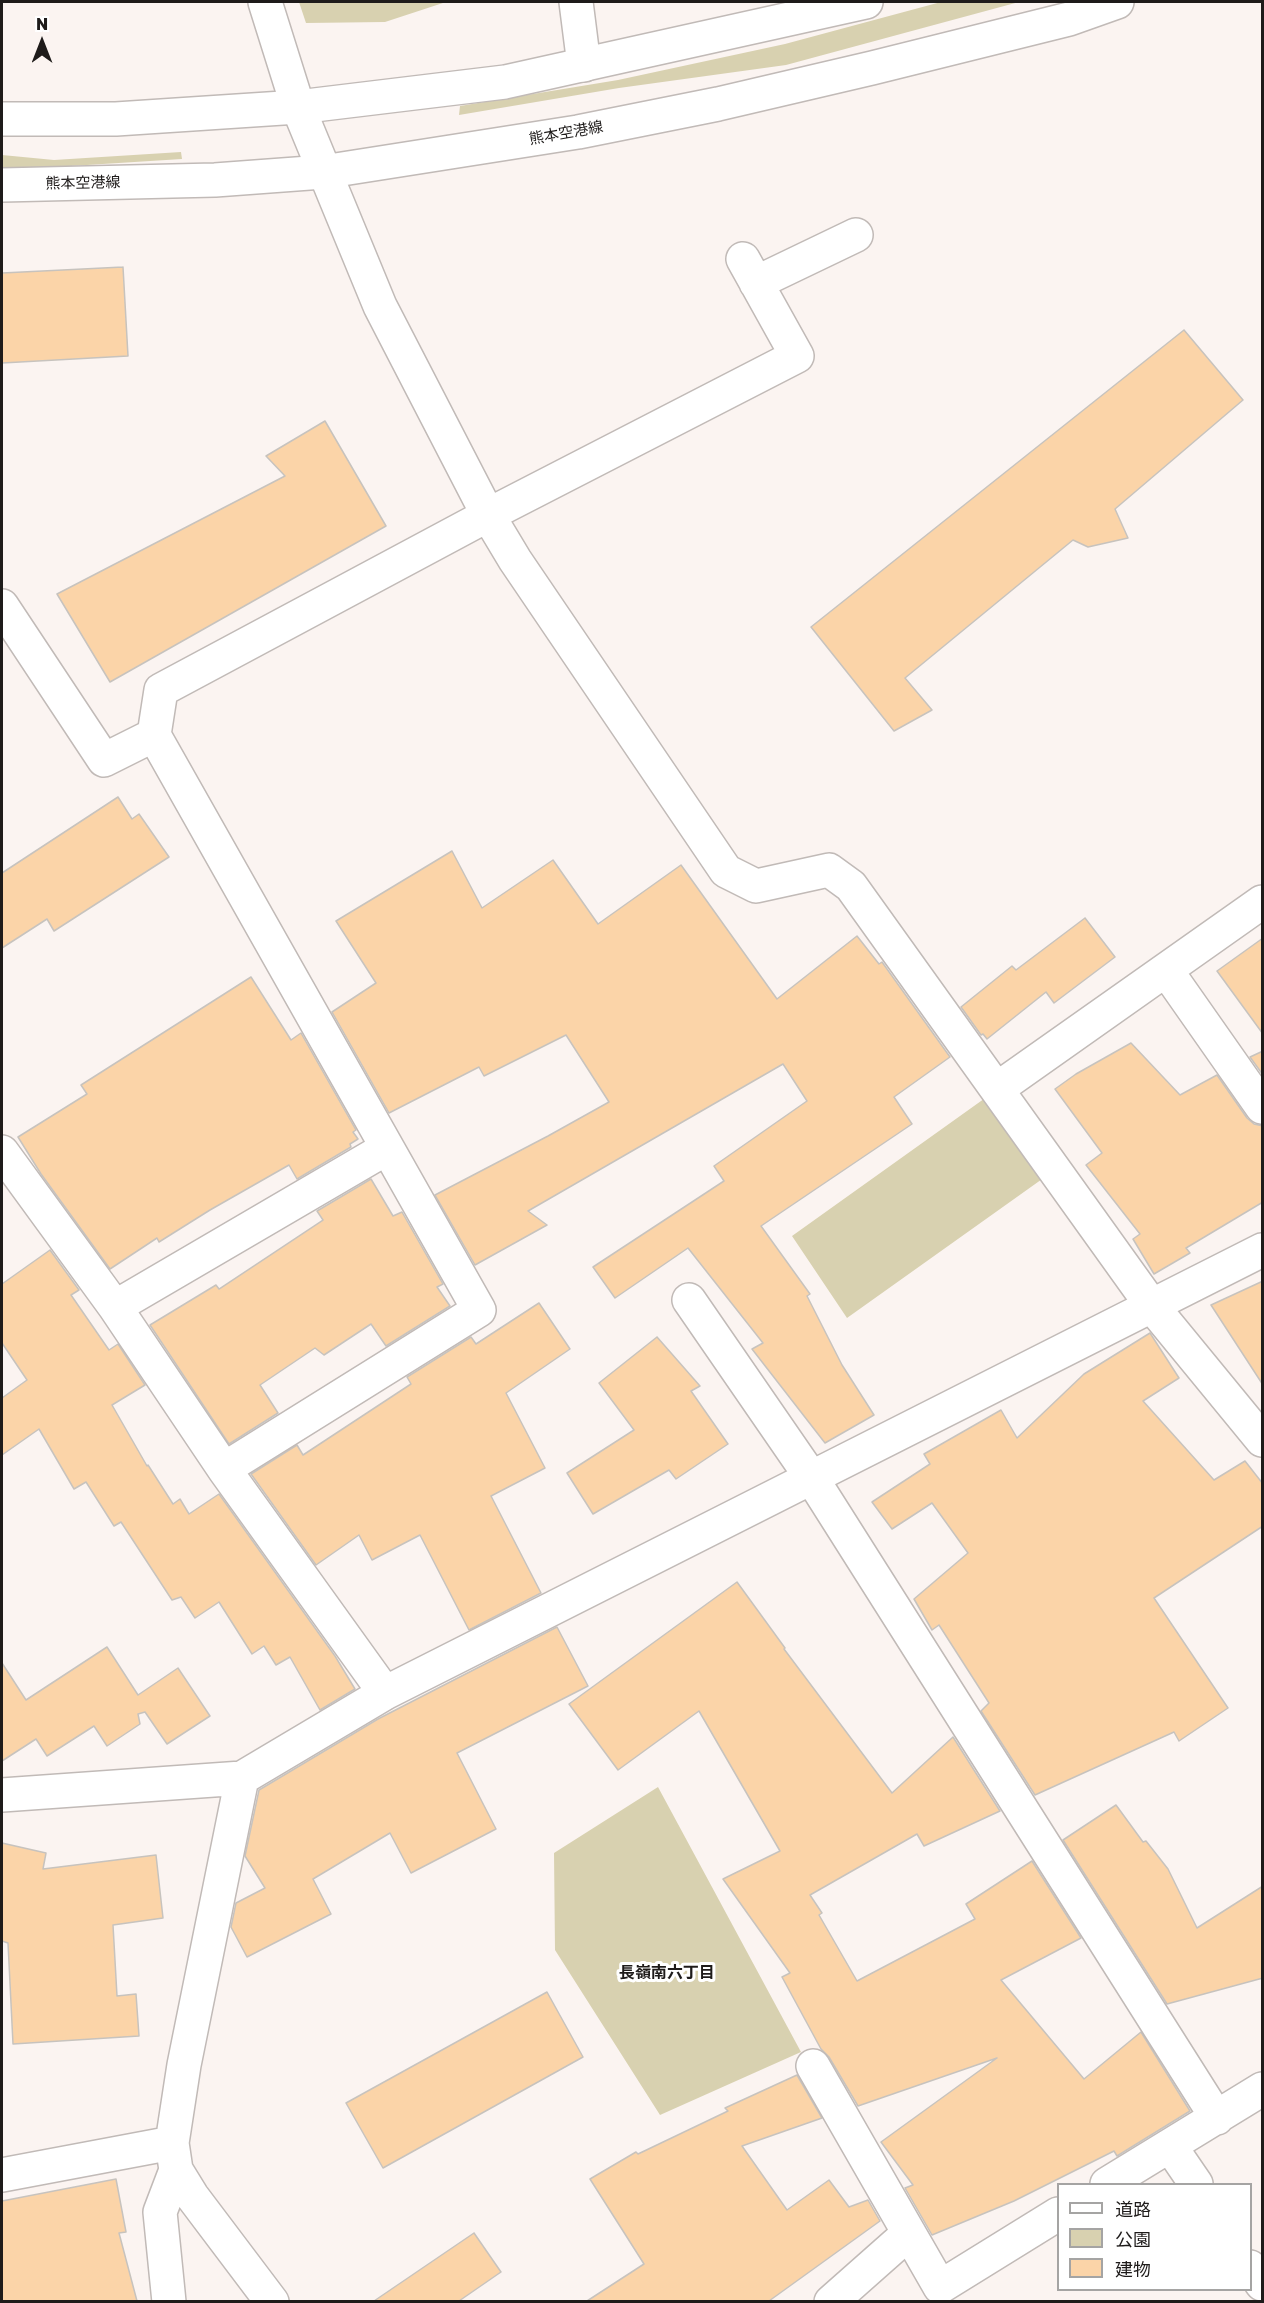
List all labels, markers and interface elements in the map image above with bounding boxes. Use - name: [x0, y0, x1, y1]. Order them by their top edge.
- north arrow: [12, 12, 72, 72]
- text: N: [36, 14, 48, 34]
- street label: 熊本空港線: [528, 118, 604, 148]
- street label: 熊本空港線: [45, 173, 121, 193]
- district label: 長嶺南六丁目: [619, 1963, 715, 1983]
- legend: [1057, 2183, 1252, 2291]
- text: 道路: [1115, 2198, 1151, 2220]
- text: 公園: [1115, 2228, 1151, 2250]
- text: 建物: [1115, 2258, 1151, 2280]

